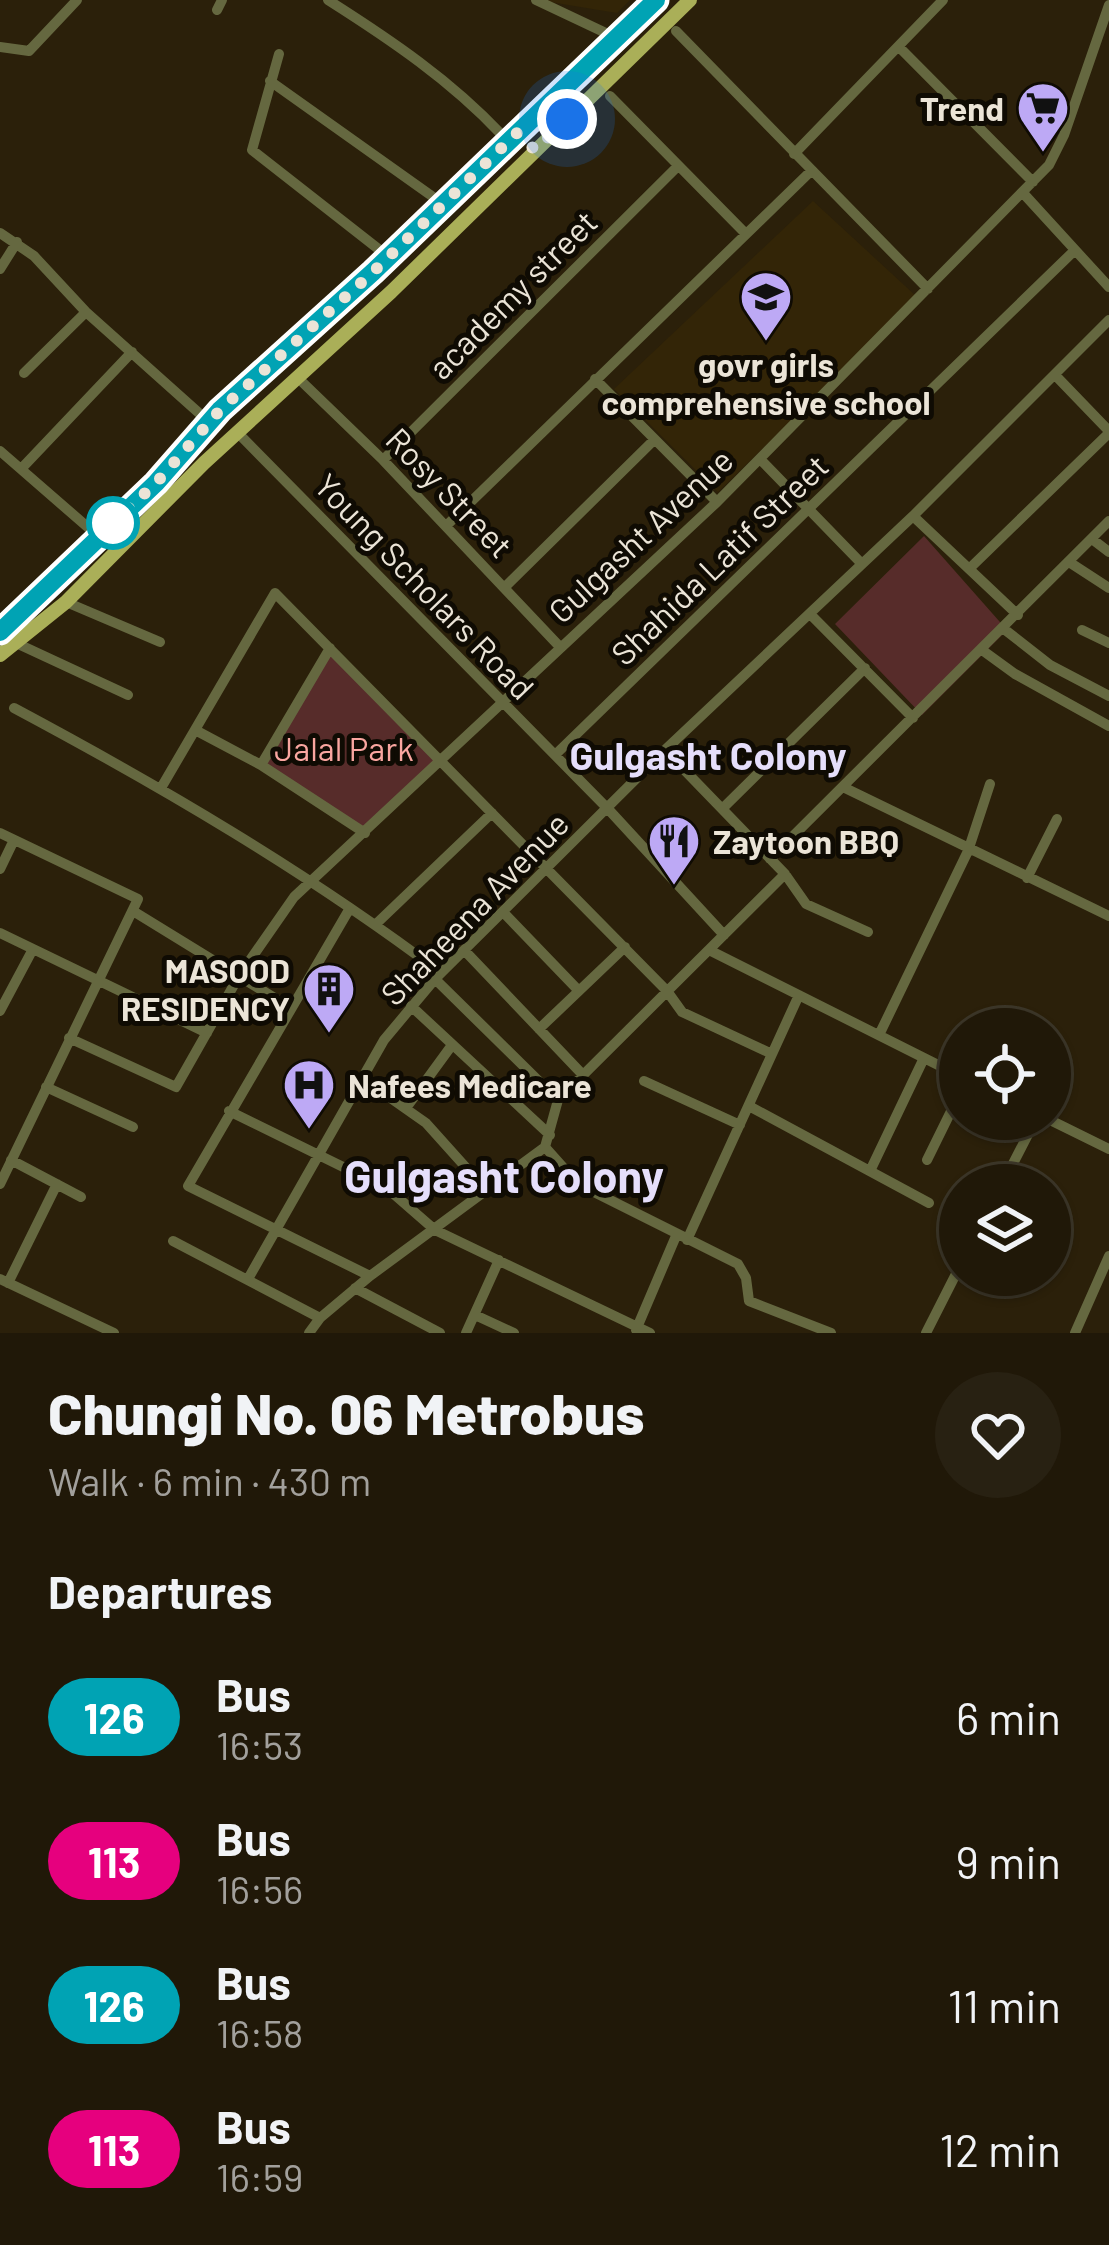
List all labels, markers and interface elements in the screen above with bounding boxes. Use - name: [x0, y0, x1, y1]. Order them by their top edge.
- supermarket icon: Trend: [1015, 80, 1071, 154]
- place label: Trend: [920, 88, 1004, 128]
- your location: [537, 89, 597, 149]
- street label: academy street: [419, 201, 605, 387]
- school or university icon: govr girls comprehensive school: [738, 269, 794, 343]
- place label: govr girls comprehensive school: [601, 344, 931, 422]
- street label: Rosy Street: [378, 419, 522, 565]
- street label: Gulgasht Avenue: [540, 439, 740, 631]
- street label: Shahida Latif Street: [602, 445, 836, 673]
- street label: Young Scholars Road: [307, 465, 543, 707]
- unlabelled marker: [88, 498, 138, 548]
- park label: Jalal Park: [274, 728, 414, 768]
- district label: Gulgasht Colony: [569, 731, 847, 778]
- street label: Shaheena Avenue: [372, 803, 576, 1013]
- restaurant icon: Zaytoon BBQ: [646, 813, 702, 887]
- place label: Zaytoon BBQ: [713, 821, 899, 861]
- place label: MASOOD RESIDENCY: [121, 950, 290, 1028]
- building icon: MASOOD RESIDENCY: [301, 961, 357, 1035]
- map controls: [939, 1008, 1071, 1296]
- button: locate: [939, 1008, 1071, 1140]
- hospital icon: Nafees Medicare: [281, 1057, 337, 1131]
- place label: Nafees Medicare: [348, 1065, 592, 1105]
- district label: Gulgasht Colony: [344, 1148, 664, 1203]
- button: layers: [939, 1164, 1071, 1296]
- button: heart: [935, 1372, 1061, 1498]
- text: Chungi No. 06 Metrobus: [48, 1378, 644, 1446]
- text: Walk · 6 min · 430 m: [48, 1457, 371, 1504]
- text: Departures: [48, 1564, 272, 1618]
- text: Bus: [216, 1667, 291, 1721]
- text: 6 min: [956, 1690, 1061, 1744]
- text: 126: [84, 1692, 144, 1742]
- text: 16:53: [216, 1721, 303, 1768]
- text: Bus: [216, 1811, 291, 1865]
- text: 9 min: [956, 1834, 1061, 1888]
- text: 113: [88, 1836, 140, 1886]
- text: 16:56: [216, 1865, 303, 1912]
- text: Bus: [216, 1955, 291, 2009]
- text: 11 min: [947, 1978, 1061, 2032]
- text: 126: [84, 1980, 144, 2030]
- text: 16:58: [216, 2009, 303, 2056]
- text: Bus: [216, 2099, 291, 2153]
- text: 12 min: [939, 2122, 1061, 2176]
- text: 113: [88, 2124, 140, 2174]
- text: 16:59: [216, 2153, 303, 2200]

